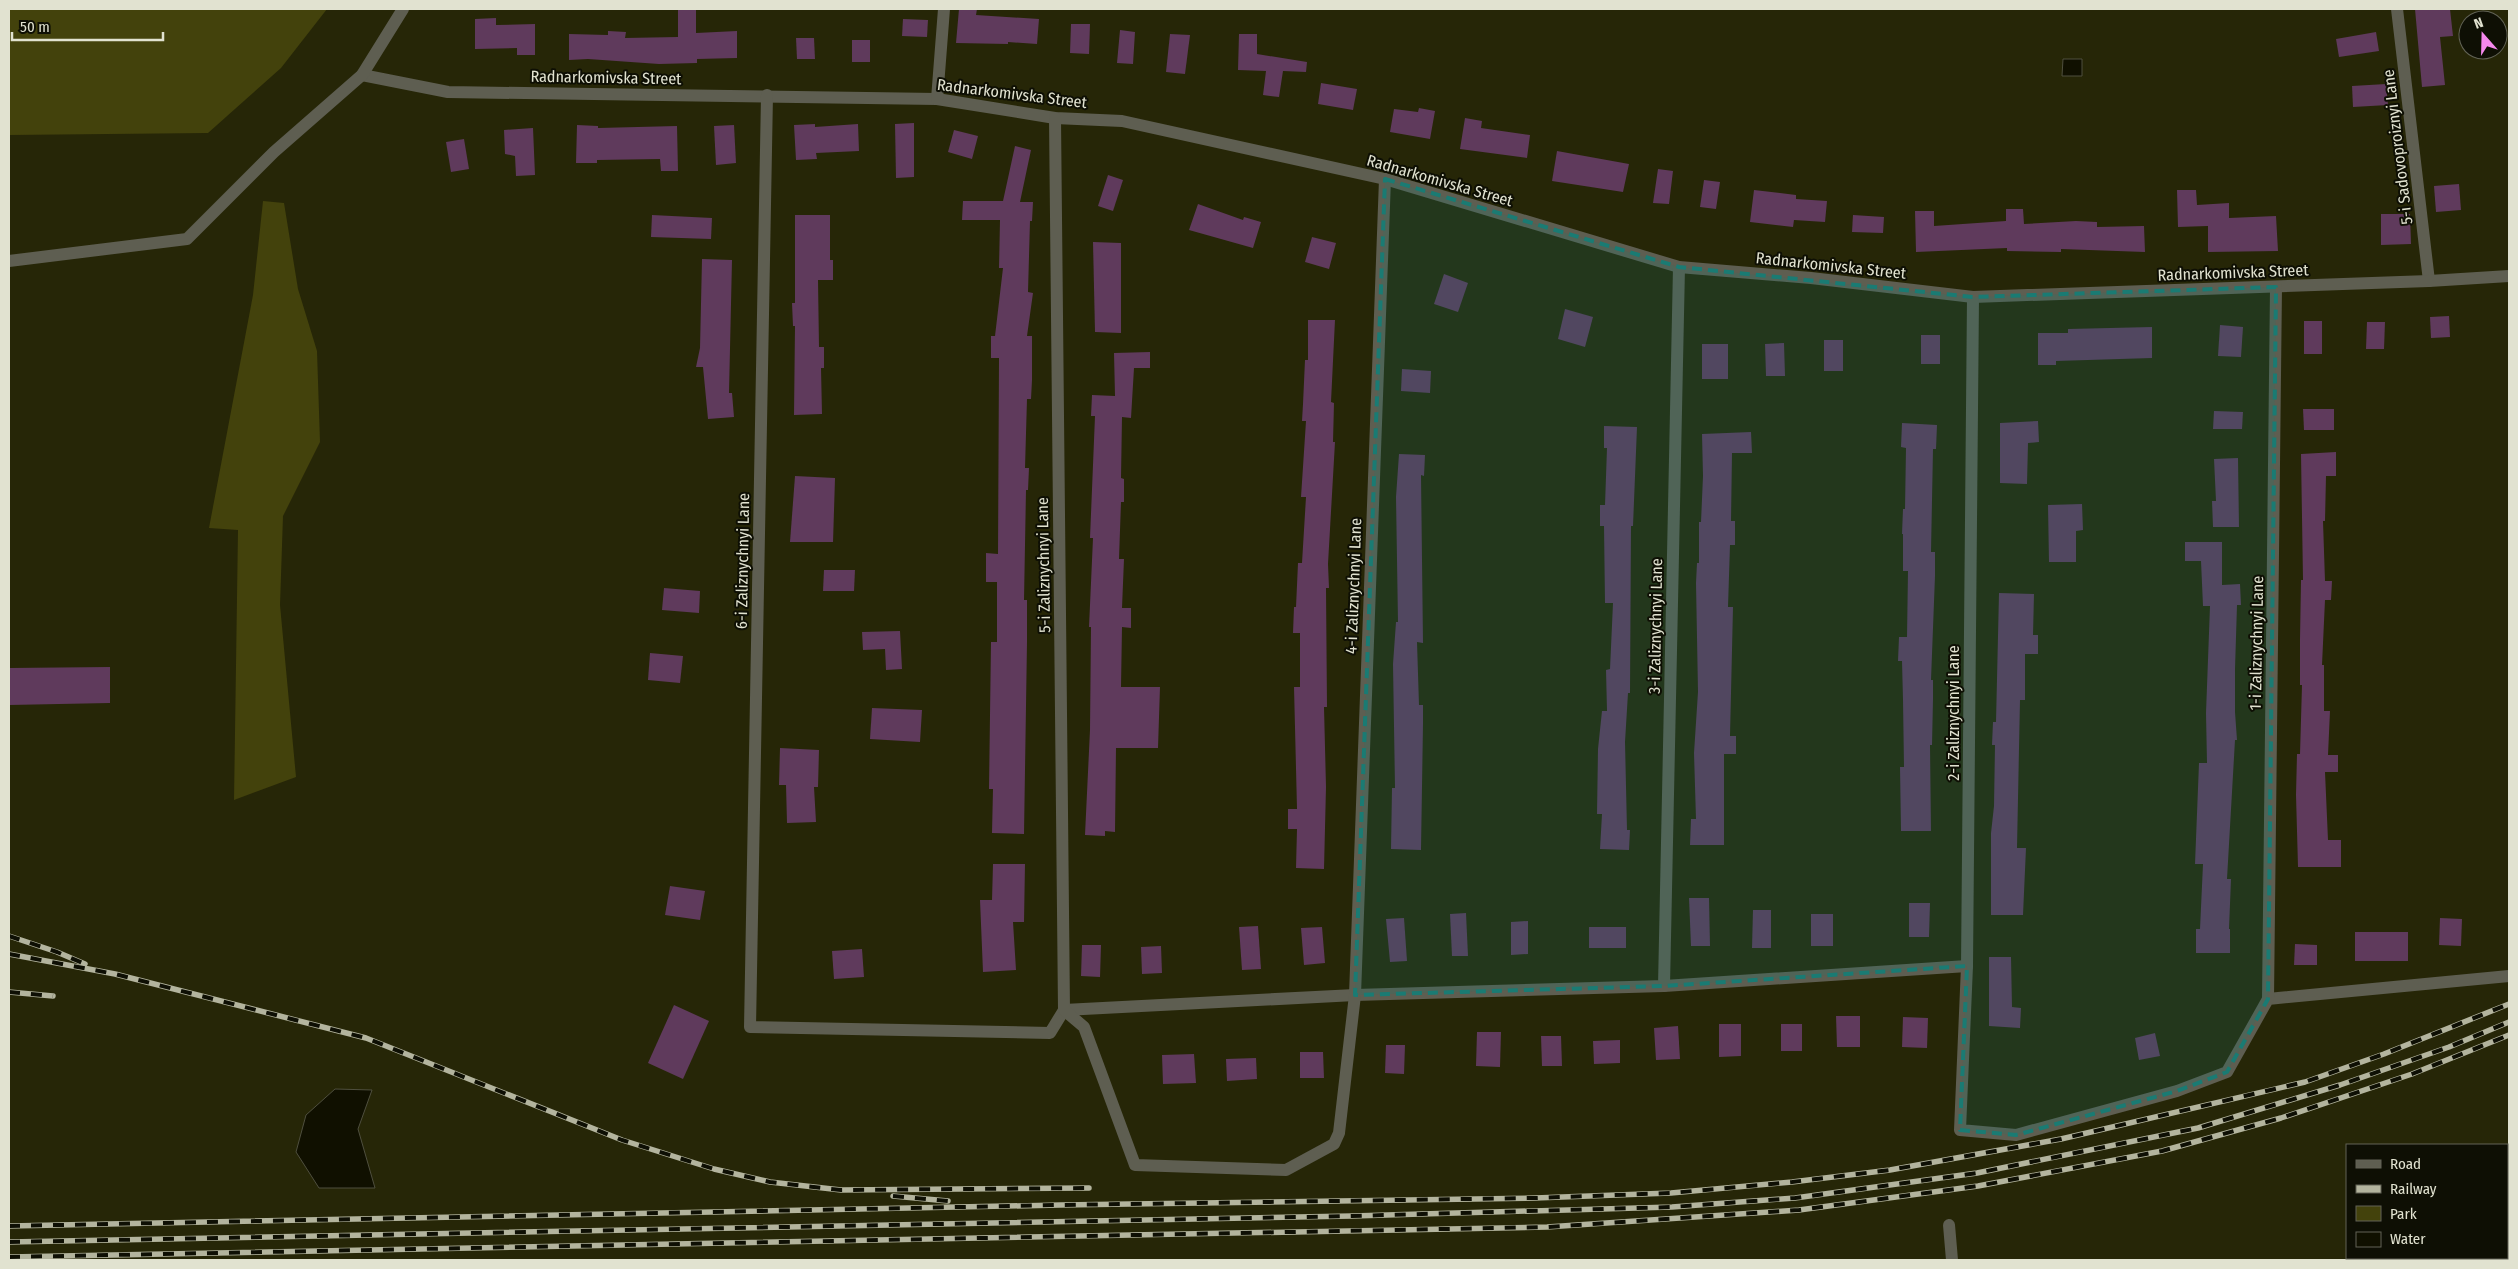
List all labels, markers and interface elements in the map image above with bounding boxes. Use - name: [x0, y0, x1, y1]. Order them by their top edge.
- scale bar: [12, 10, 164, 42]
- north arrow: [2458, 10, 2508, 60]
- text: N: [2472, 14, 2486, 33]
- text: 50 m: [20, 18, 50, 36]
- street label: Radnarkomivska Street: [530, 67, 682, 88]
- street label: 5-i Sadovoproiznyi Lane: [2379, 68, 2416, 226]
- street label: Radnarkomivska Street: [936, 75, 1089, 112]
- street label: Radnarkomivska Street: [1365, 151, 1516, 211]
- street label: Radnarkomivska Street: [1755, 248, 1908, 283]
- street label: Radnarkomivska Street: [2157, 260, 2310, 285]
- street label: 6-i Zaliznychnyi Lane: [732, 493, 753, 629]
- street label: 5-i Zaliznychnyi Lane: [1033, 497, 1054, 633]
- street label: 4-i Zaliznychnyi Lane: [1342, 518, 1365, 654]
- street label: 3-i Zaliznychnyi Lane: [1645, 558, 1666, 694]
- street label: 1-i Zaliznychnyi Lane: [2246, 575, 2267, 710]
- street label: 2-i Zaliznychnyi Lane: [1944, 645, 1963, 781]
- legend: [2346, 1144, 2508, 1259]
- text: Road: [2390, 1155, 2421, 1173]
- text: Railway: [2390, 1180, 2437, 1198]
- text: Park: [2390, 1205, 2417, 1223]
- text: Water: [2390, 1230, 2426, 1248]

